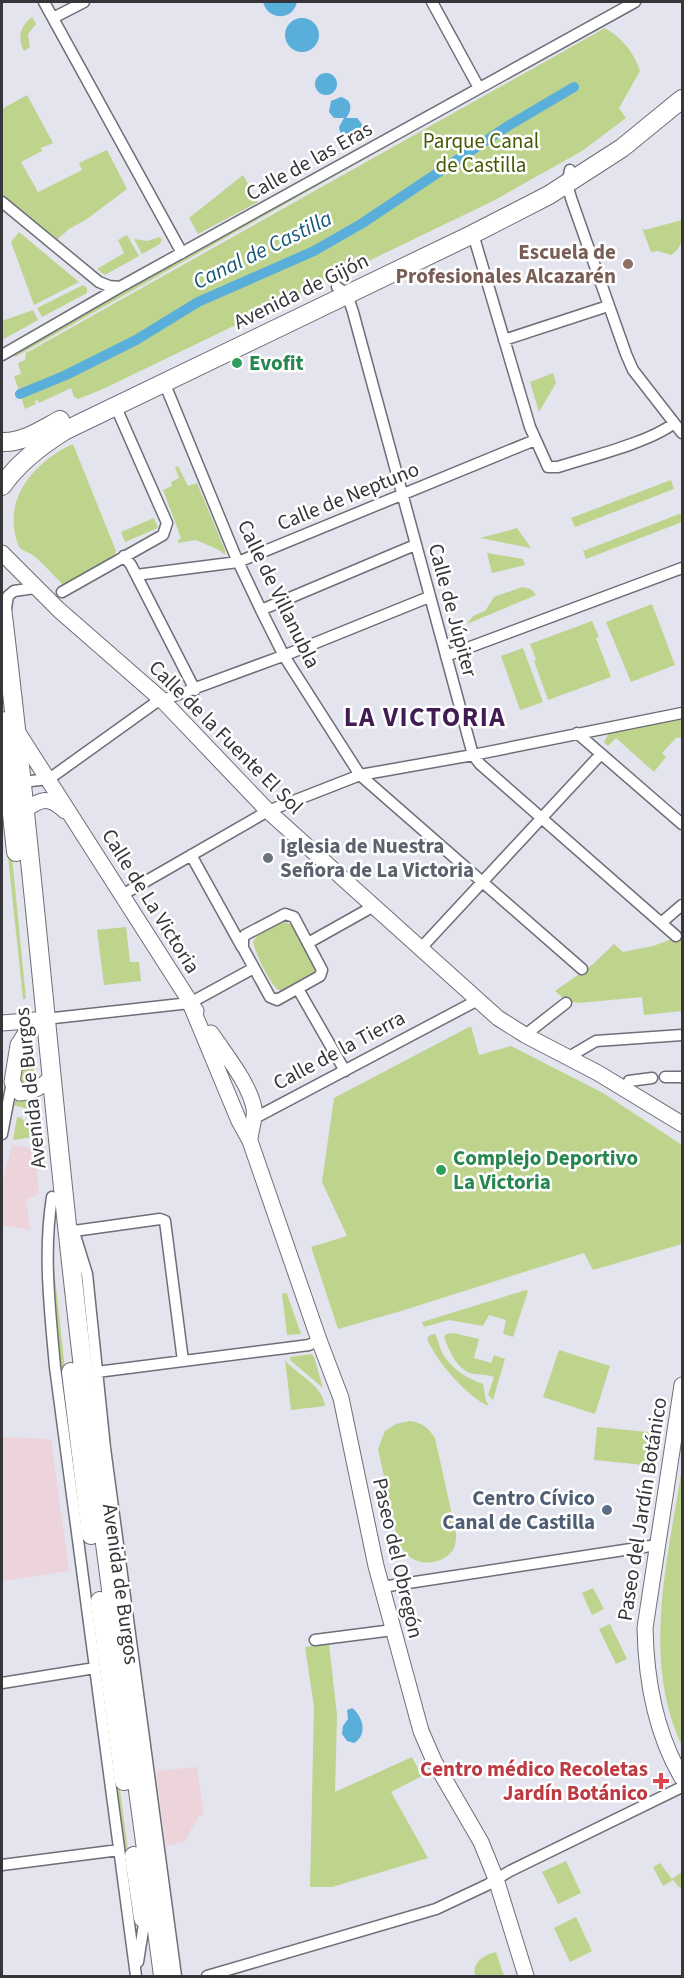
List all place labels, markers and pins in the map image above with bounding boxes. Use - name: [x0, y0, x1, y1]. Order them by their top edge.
- place label: Escuela de Profesionales Alcazarén: [396, 237, 616, 291]
- marker: Escuela de Profesionales Alcazarén: [621, 257, 635, 271]
- place label: Evofit: [249, 348, 304, 378]
- marker: Evofit: [230, 356, 244, 370]
- place label: Iglesia de Nuestra Señora de La Victoria: [280, 831, 474, 885]
- marker: Iglesia de Nuestra Señora de La Victoria: [261, 851, 275, 865]
- place label: Complejo Deportivo La Victoria: [453, 1143, 638, 1197]
- marker: Complejo Deportivo La Victoria: [434, 1163, 448, 1177]
- place label: Centro Cívico Canal de Castilla: [442, 1483, 595, 1537]
- marker: Centro Cívico Canal de Castilla: [600, 1503, 614, 1517]
- place label: Centro médico Recoletas Jardín Botánico: [420, 1754, 648, 1808]
- marker: Centro médico Recoletas Jardín Botánico: [652, 1772, 670, 1790]

